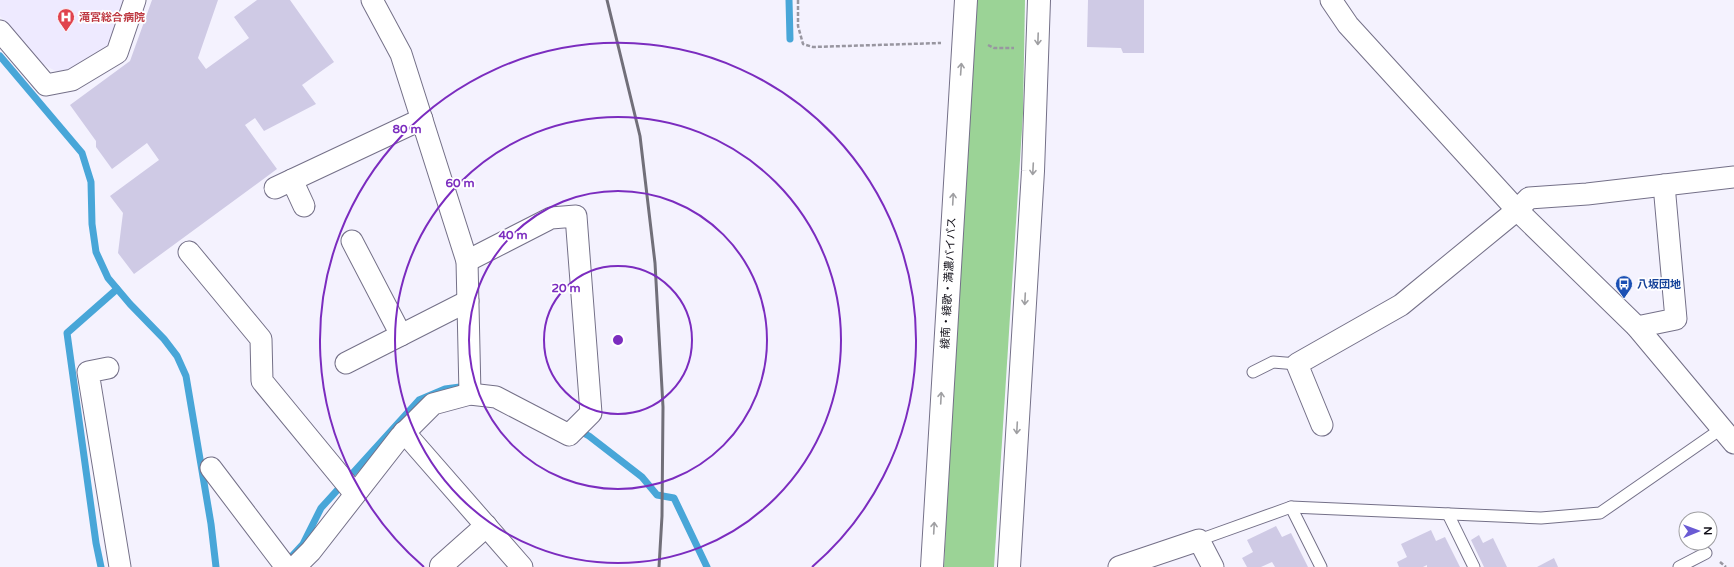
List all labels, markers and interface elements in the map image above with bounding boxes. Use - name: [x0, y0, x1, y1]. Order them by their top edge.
- hospital icon: 滝宮総合病院: [56, 7, 76, 32]
- place label: 滝宮総合病院: [79, 11, 145, 24]
- one-way arrow: [1034, 32, 1042, 45]
- one-way arrow: [958, 63, 965, 76]
- text: 80 m: [392, 122, 422, 136]
- one-way arrow: [1029, 162, 1037, 175]
- text: 60 m: [445, 176, 475, 190]
- one-way arrow: [949, 193, 957, 206]
- street label: 綾南・綾歌・満濃バイパス: [939, 217, 958, 349]
- text: 40 m: [498, 228, 528, 242]
- bus stop icon: 八坂団地: [1614, 274, 1634, 299]
- place label: 八坂団地: [1637, 278, 1681, 291]
- text: 20 m: [551, 281, 581, 295]
- one-way arrow: [1022, 292, 1029, 305]
- centre of rings: [611, 333, 625, 347]
- one-way arrow: [938, 392, 945, 405]
- one-way arrow: [1014, 421, 1021, 434]
- north arrow: [1678, 511, 1718, 551]
- one-way arrow: [930, 522, 938, 535]
- text: N: [1701, 526, 1714, 535]

